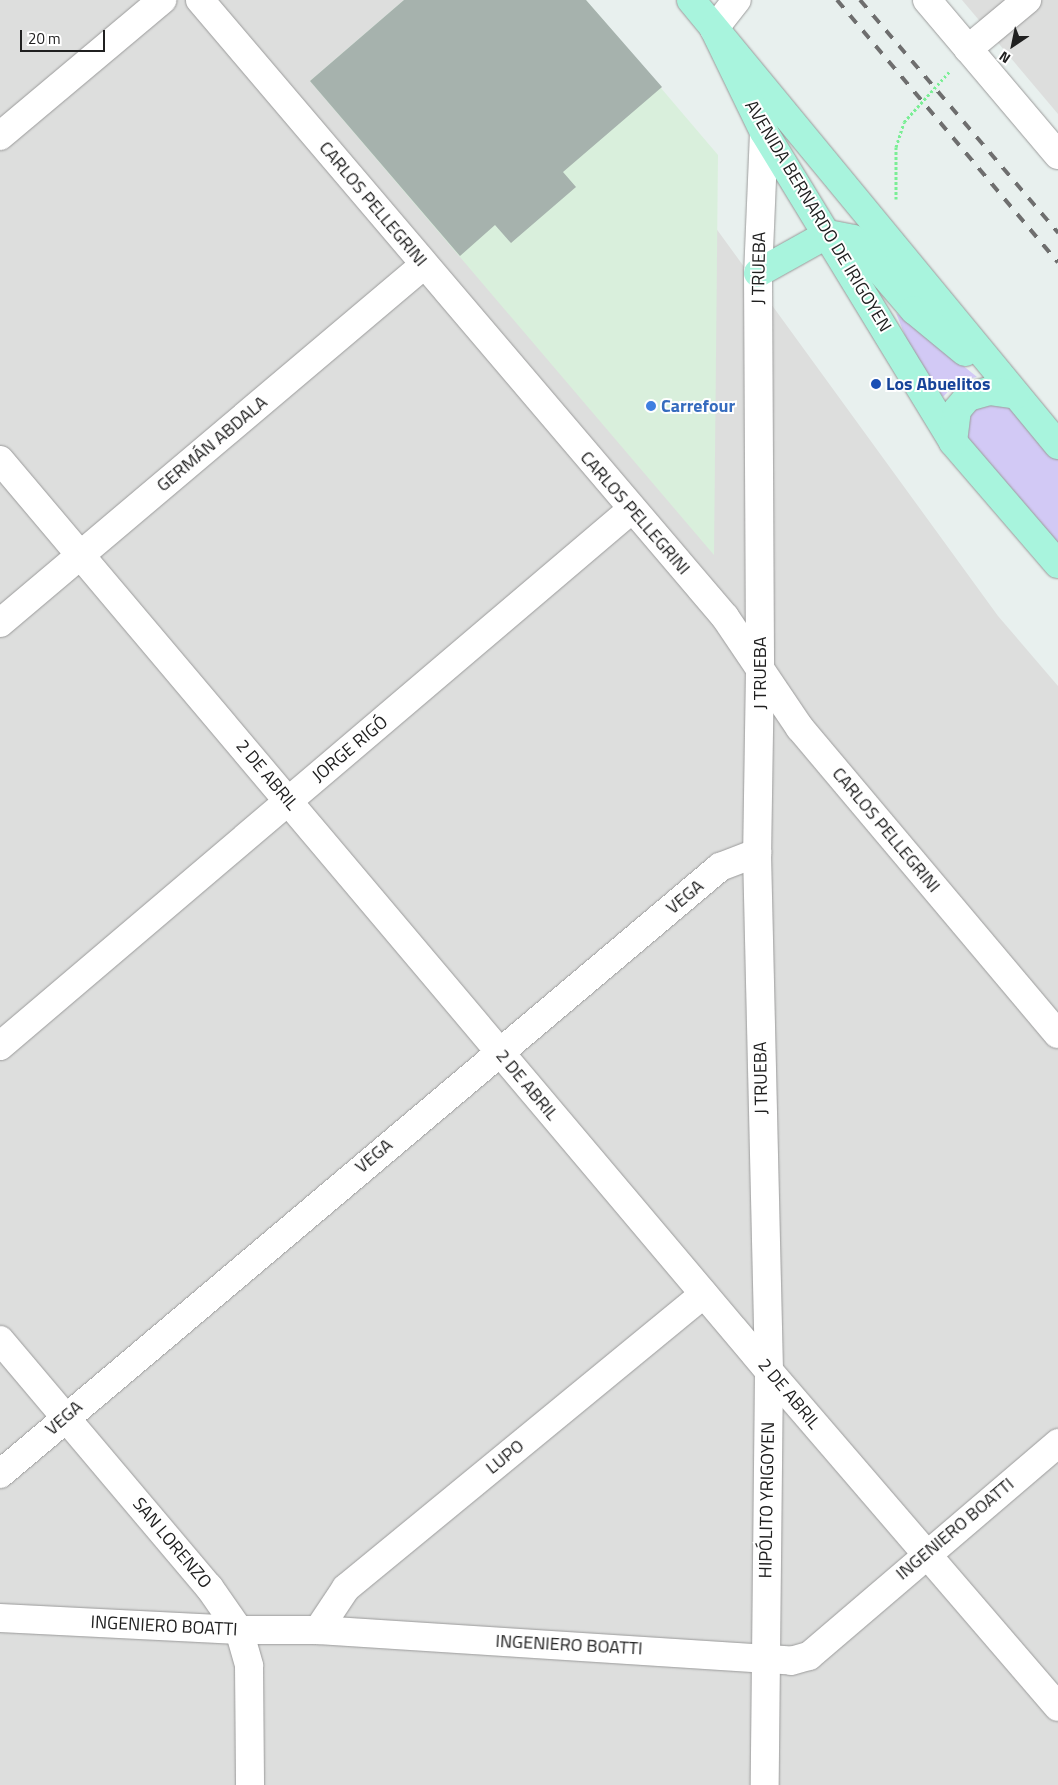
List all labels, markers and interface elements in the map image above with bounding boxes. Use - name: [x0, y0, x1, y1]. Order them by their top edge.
- scale bar: [22, 20, 108, 52]
- north arrow: [988, 20, 1038, 70]
- text: 20 m: [28, 27, 61, 50]
- text: N: [994, 46, 1014, 69]
- street label: AVENIDA BERNARDO DE IRIGOYEN: [740, 96, 896, 336]
- street label: CARLOS PELLEGRINI: [314, 137, 432, 271]
- street label: J TRUEBA: [748, 231, 770, 305]
- place label: Los Abuelitos: [886, 373, 990, 395]
- marker: Los Abuelitos: [870, 378, 882, 390]
- street label: GERMÁN ABDALA: [152, 392, 272, 496]
- place label: Carrefour: [661, 395, 735, 417]
- marker: Carrefour: [645, 400, 657, 412]
- street label: CARLOS PELLEGRINI: [576, 447, 694, 579]
- street label: J TRUEBA: [749, 637, 771, 709]
- street label: JORGE RIGÓ: [308, 711, 392, 787]
- street label: 2 DE ABRIL: [231, 735, 303, 815]
- street label: CARLOS PELLEGRINI: [827, 763, 945, 897]
- street label: VEGA: [662, 875, 708, 919]
- street label: J TRUEBA: [750, 1041, 772, 1115]
- street label: 2 DE ABRIL: [491, 1045, 563, 1125]
- street label: VEGA: [351, 1134, 397, 1178]
- street label: 2 DE ABRIL: [753, 1354, 825, 1434]
- street label: VEGA: [41, 1396, 87, 1440]
- street label: HIPÓLITO YRIGOYEN: [755, 1422, 779, 1578]
- street label: LUPO: [482, 1435, 528, 1479]
- street label: INGENIERO BOATTI: [892, 1473, 1018, 1585]
- street label: SAN LORENZO: [128, 1493, 216, 1593]
- street label: INGENIERO BOATTI: [90, 1611, 238, 1641]
- street label: INGENIERO BOATTI: [495, 1630, 643, 1660]

